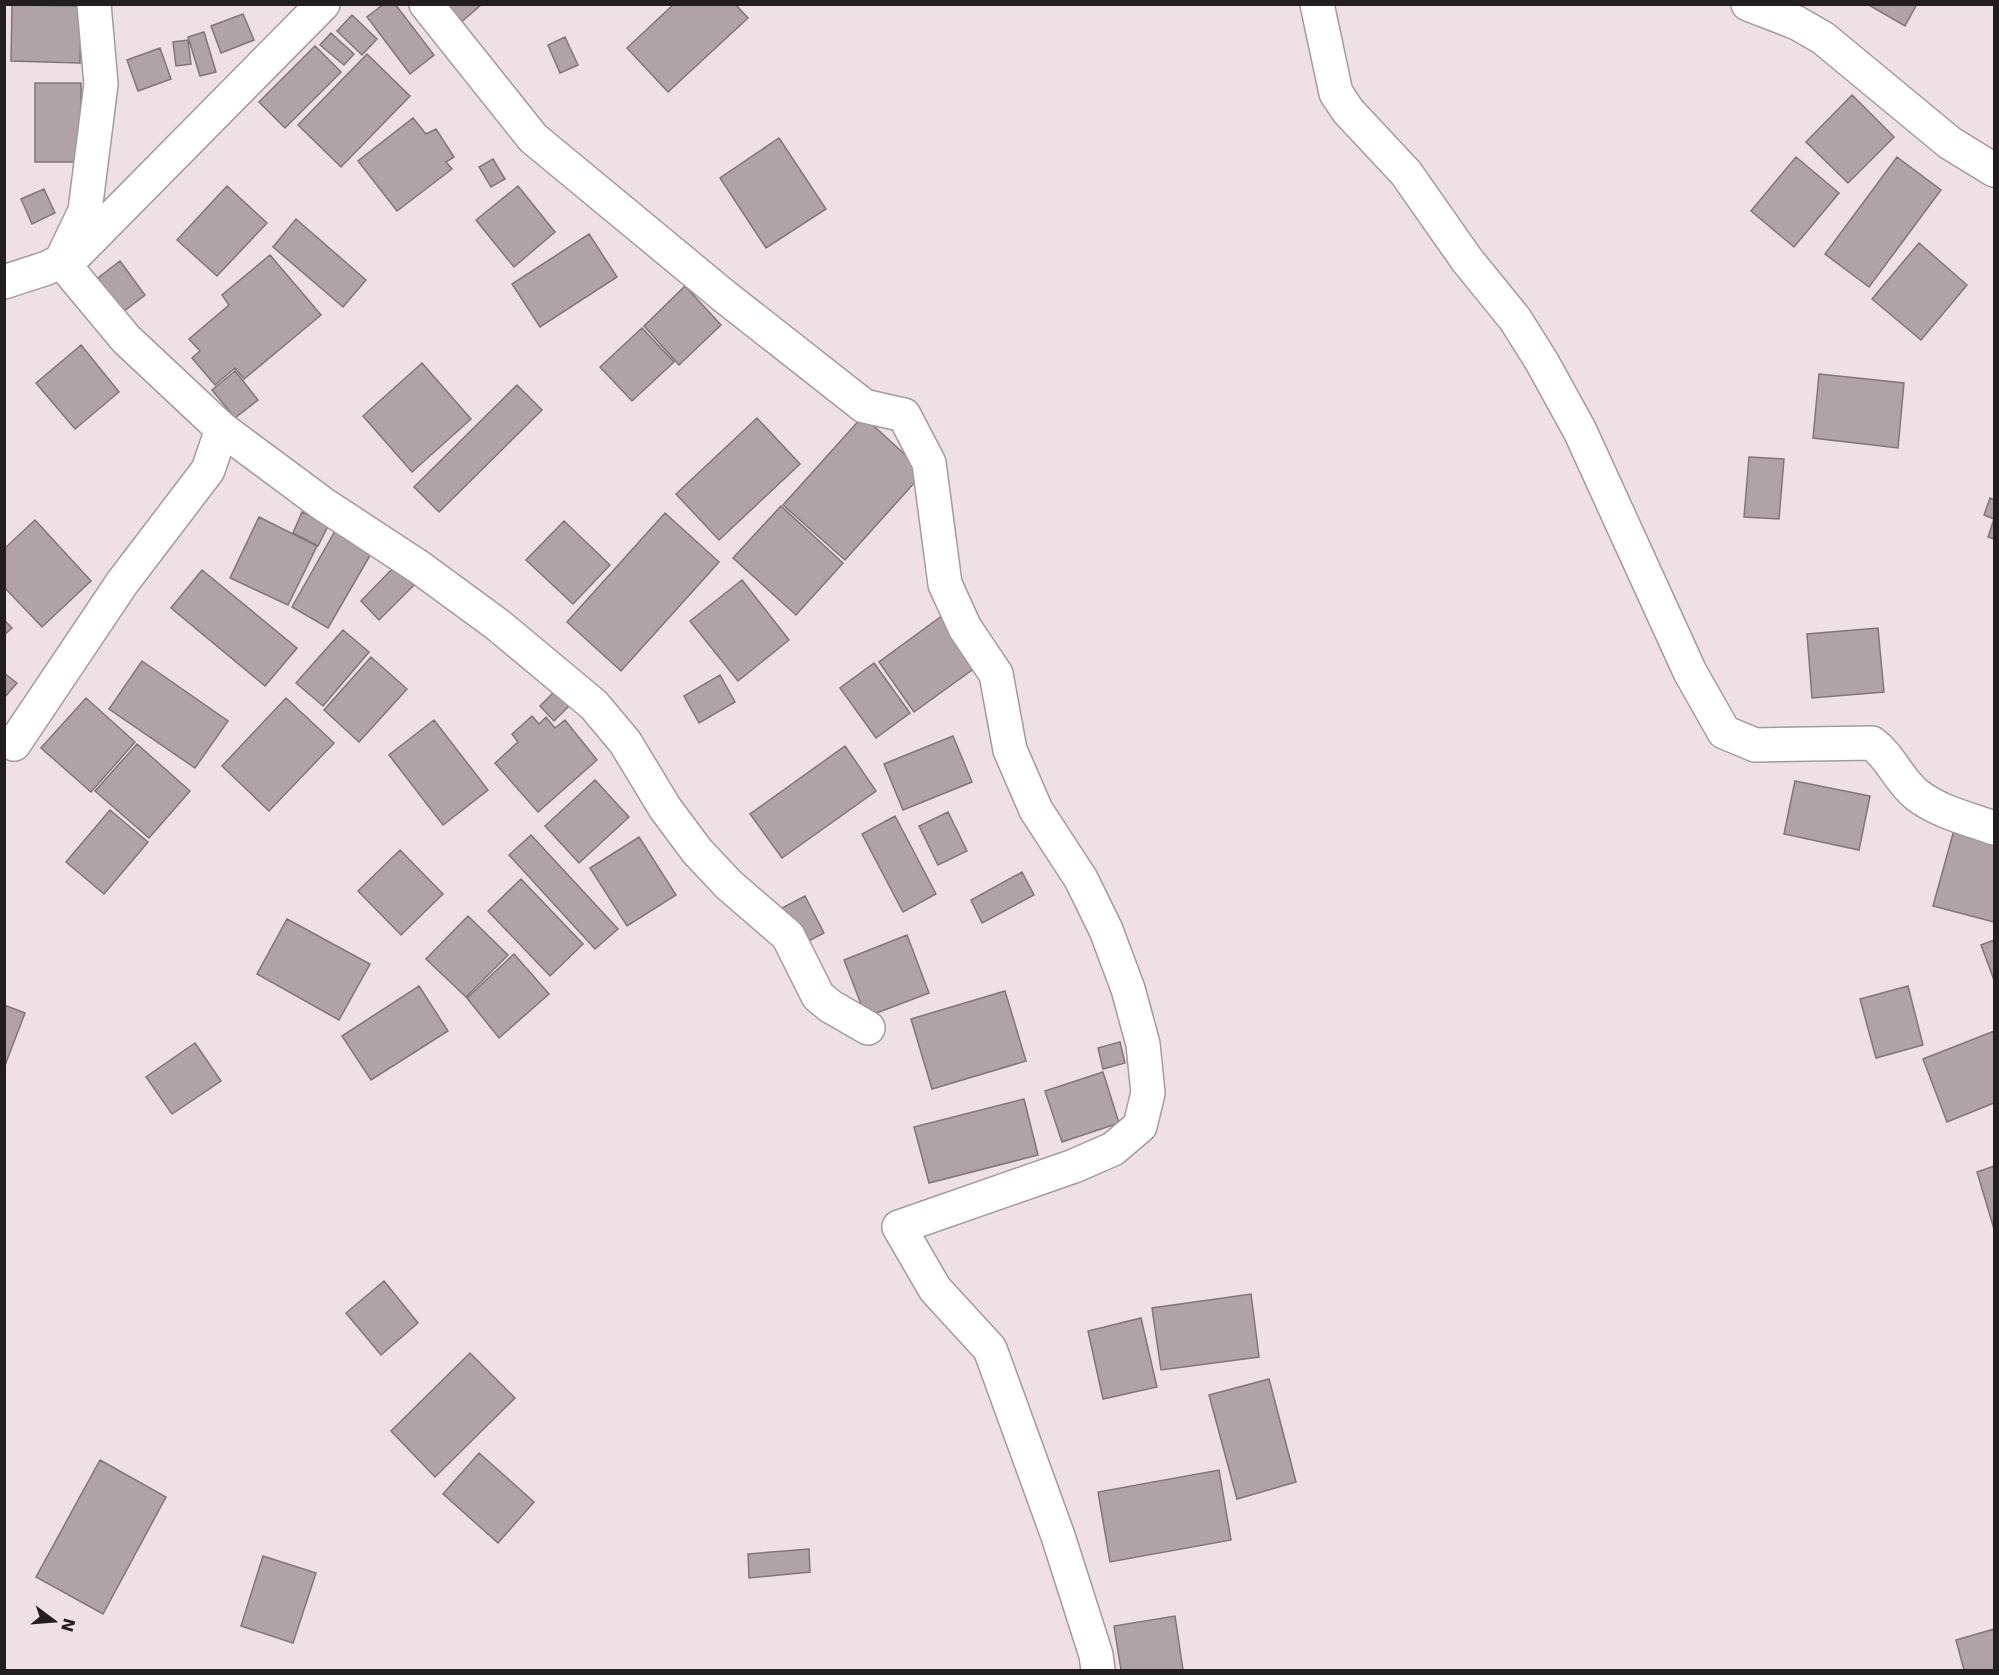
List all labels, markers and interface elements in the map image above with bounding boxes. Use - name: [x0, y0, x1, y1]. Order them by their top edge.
- north arrow: [24, 1591, 84, 1651]
- text: N: [57, 1616, 79, 1634]

